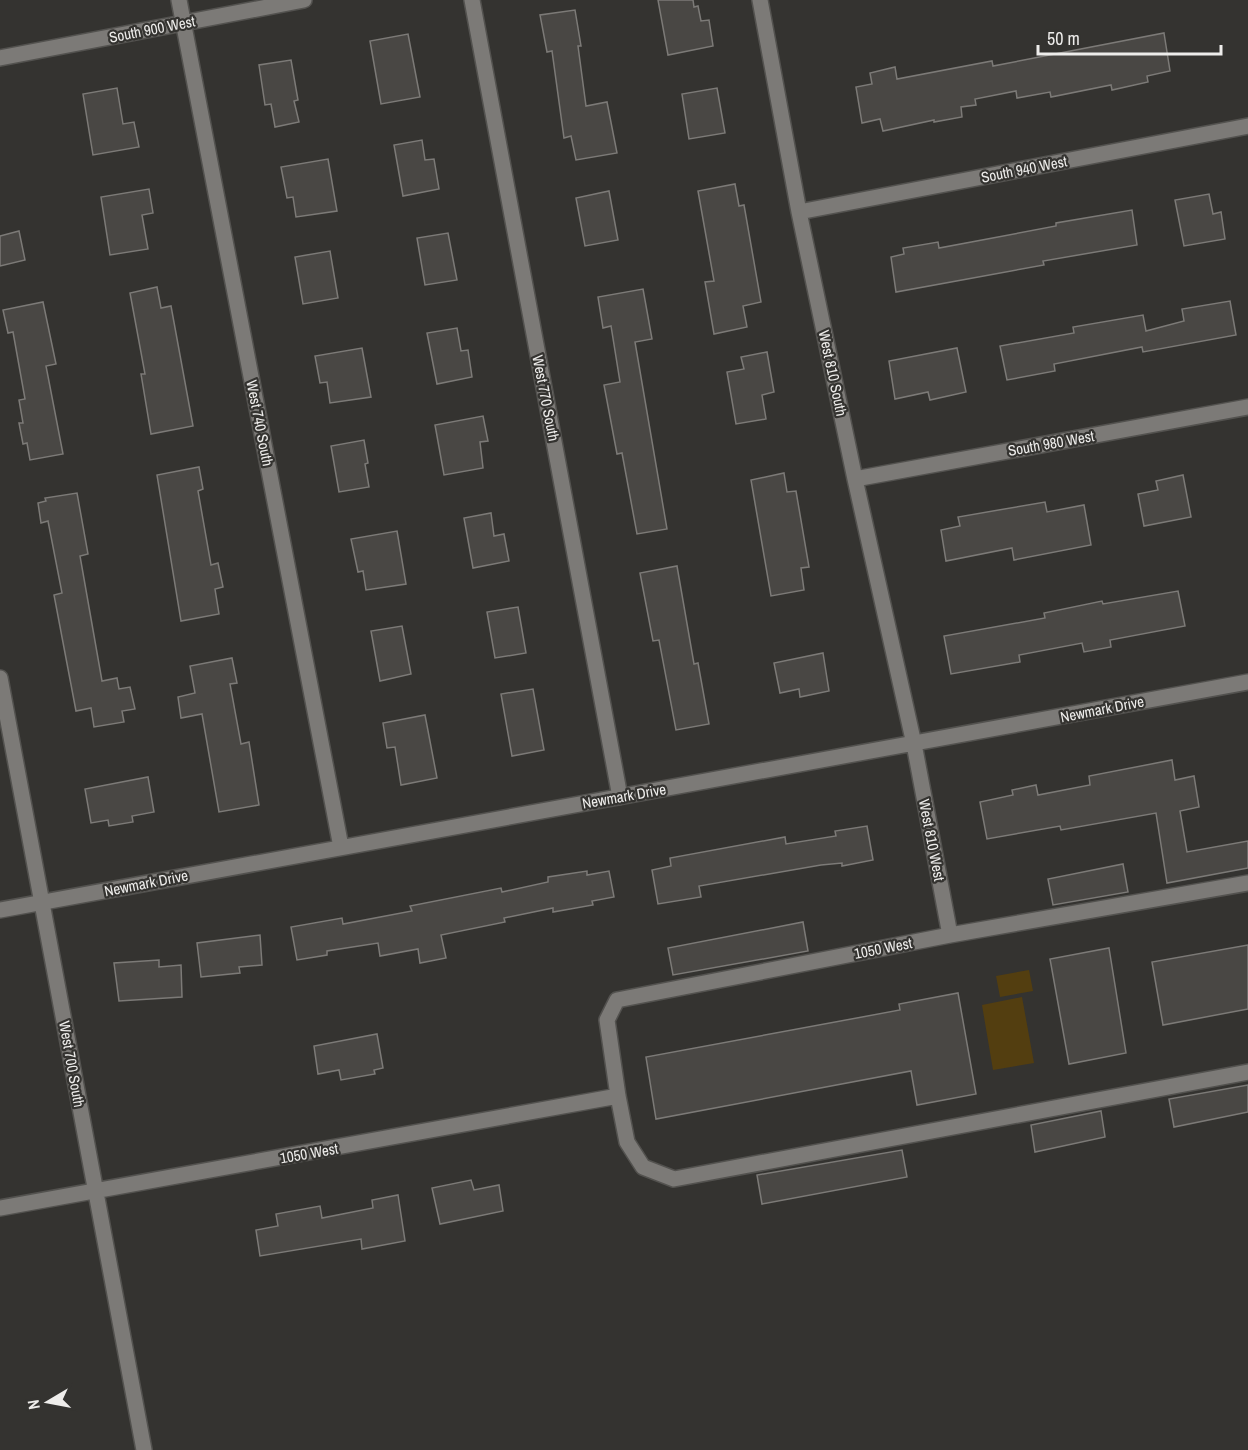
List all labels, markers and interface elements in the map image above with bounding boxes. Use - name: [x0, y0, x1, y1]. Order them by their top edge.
- street label: South 900 West: [107, 10, 197, 48]
- scale bar: [1038, 18, 1221, 56]
- text: 50 m: [1047, 26, 1080, 51]
- street label: South 940 West: [979, 150, 1069, 188]
- street label: West 810 South: [814, 328, 852, 418]
- street label: West 770 South: [527, 353, 565, 443]
- street label: West 740 South: [241, 378, 279, 468]
- street label: South 980 West: [1006, 425, 1096, 461]
- street label: Newmark Drive: [1058, 691, 1146, 727]
- street label: Newmark Drive: [580, 778, 668, 814]
- street label: West 810 West: [914, 797, 950, 883]
- street label: Newmark Drive: [102, 865, 190, 901]
- street label: 1050 West: [852, 932, 914, 964]
- street label: West 700 South: [54, 1019, 90, 1109]
- street label: 1050 West: [278, 1137, 340, 1168]
- north arrow: [18, 1372, 78, 1432]
- text: N: [22, 1398, 45, 1411]

